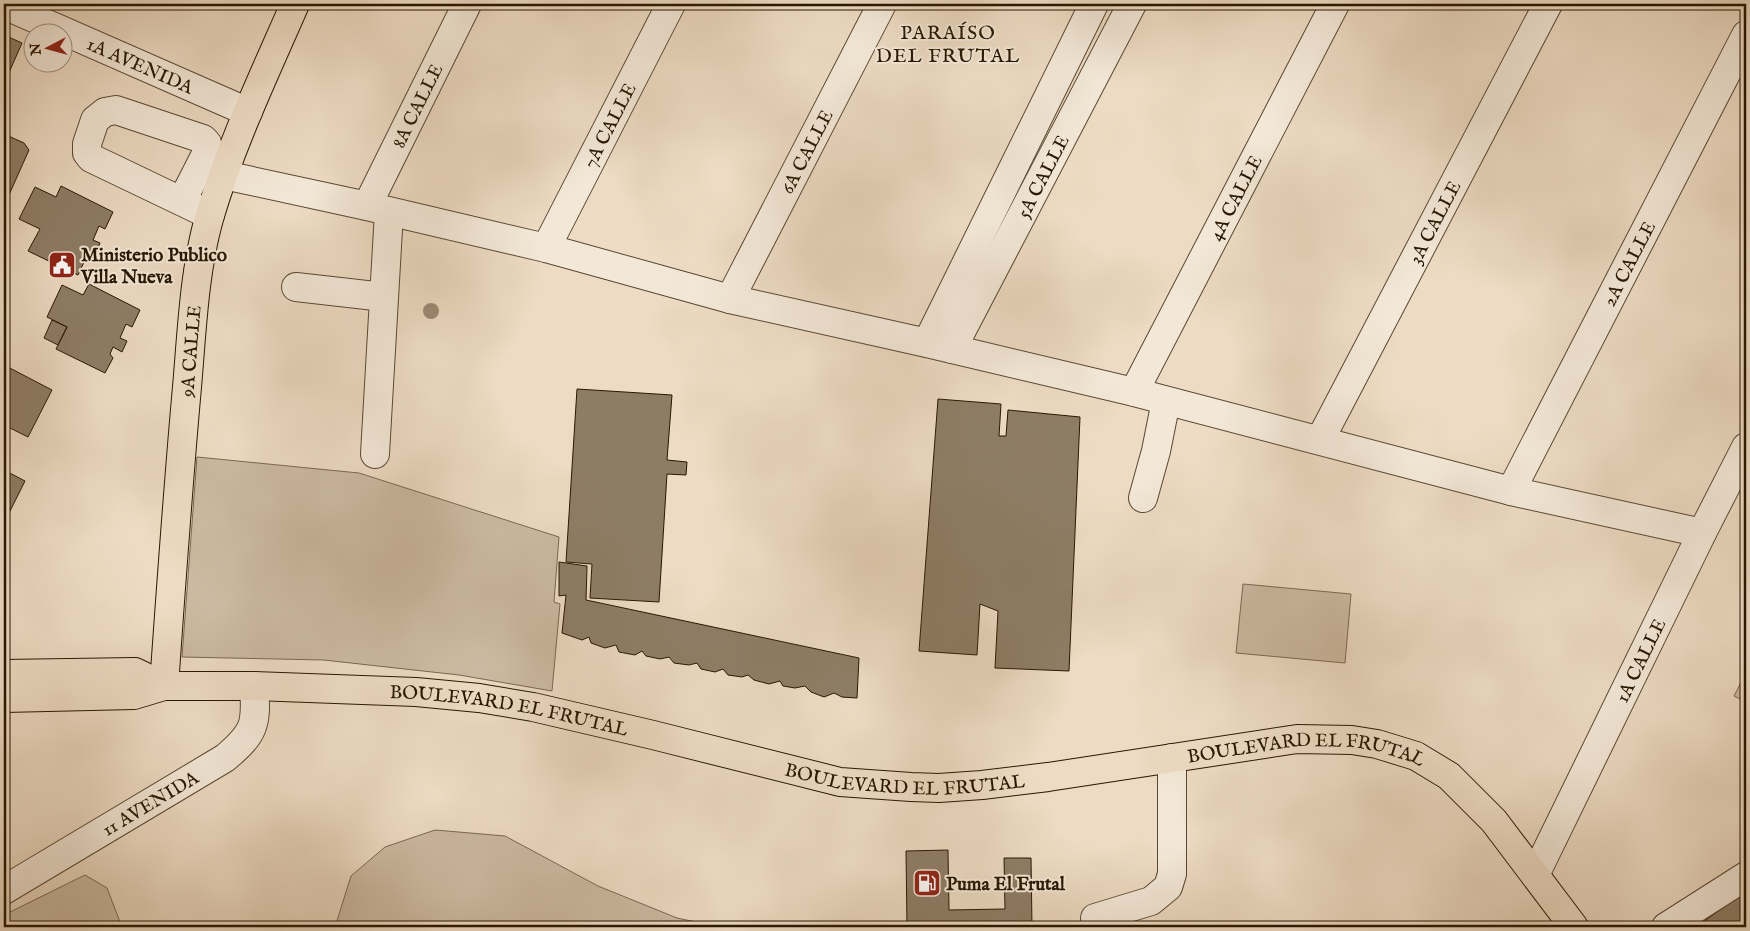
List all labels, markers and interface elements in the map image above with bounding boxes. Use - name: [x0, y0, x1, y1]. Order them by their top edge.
- district label: PARAÍSO DEL FRUTAL: [876, 21, 1020, 69]
- north arrow: [22, 22, 72, 72]
- street label: 1A AVENIDA: [83, 33, 198, 101]
- text: N: [26, 42, 46, 57]
- street label: 8A CALLE: [388, 60, 449, 153]
- street label: 7A CALLE: [579, 79, 642, 173]
- street label: 6A CALLE: [776, 106, 839, 199]
- street label: 5A CALLE: [1012, 131, 1076, 223]
- street label: 4A CALLE: [1204, 152, 1269, 245]
- street label: 3A CALLE: [1404, 177, 1467, 269]
- street label: 2A CALLE: [1598, 218, 1662, 311]
- place label: Ministerio Publico Villa Nueva: [80, 244, 227, 290]
- public building icon: Ministerio Publico Villa Nueva: [47, 250, 77, 280]
- street label: 9A CALLE: [176, 304, 208, 399]
- street label: 1A CALLE: [1611, 615, 1672, 707]
- street label: BOULEVARD EL FRUTAL: [389, 681, 630, 743]
- street label: BOULEVARD EL FRUTAL: [1186, 729, 1430, 773]
- street label: BOULEVARD EL FRUTAL: [782, 759, 1027, 802]
- street label: 11 AVENIDA: [98, 766, 205, 843]
- fuel station icon: Puma El Frutal: [912, 868, 942, 898]
- place label: Puma El Frutal: [946, 873, 1066, 897]

